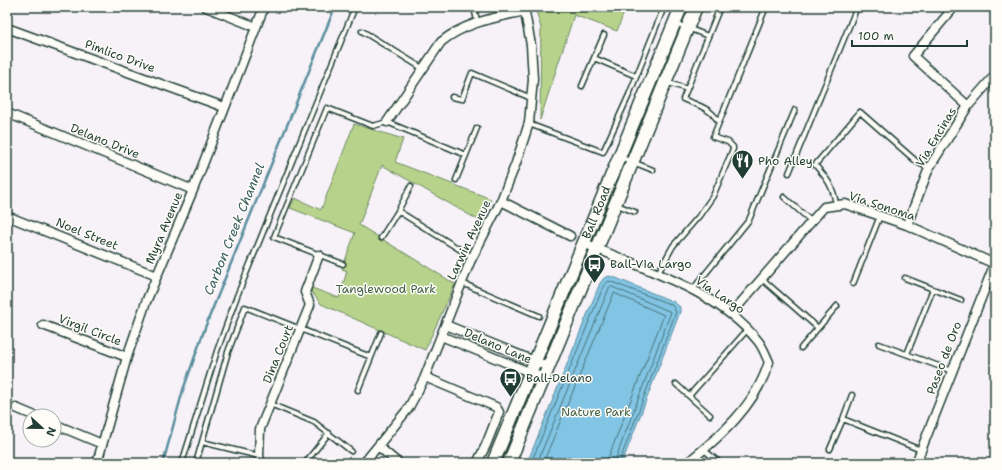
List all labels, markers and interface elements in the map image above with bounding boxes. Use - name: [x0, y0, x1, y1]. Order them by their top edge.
- scale bar: [852, 22, 967, 48]
- text: 100 m: [858, 28, 894, 44]
- street label: Pimlico Drive: [83, 36, 158, 76]
- street label: Via Encinas: [912, 104, 960, 170]
- street label: Delano Drive: [68, 120, 142, 162]
- restaurant icon: Pho Alley: [730, 148, 756, 181]
- place label: Pho Alley: [758, 153, 813, 169]
- water label: Carbon Creek Channel: [200, 161, 268, 297]
- street label: Ball Road: [578, 183, 614, 241]
- street label: Via Sonoma: [847, 188, 918, 224]
- street label: Myra Avenue: [142, 189, 186, 266]
- street label: Larwin Avenue: [443, 197, 495, 283]
- street label: Noel Street: [53, 214, 121, 254]
- bus stop icon: Ball-Via Largo: [581, 251, 607, 284]
- place label: Ball-Via Largo: [610, 256, 692, 272]
- street label: Via Largo: [692, 273, 748, 317]
- park label: Tanglewood Park: [336, 281, 436, 297]
- street label: Virgil Circle: [56, 311, 124, 349]
- street label: Paseo de Oro: [923, 319, 965, 397]
- street label: Dina Court: [259, 322, 297, 386]
- street label: Delano Lane: [462, 325, 535, 368]
- bus stop icon: Ball-Delano: [497, 365, 523, 398]
- place label: Ball-Delano: [526, 370, 592, 386]
- park label: Nature Park: [561, 404, 631, 420]
- north arrow: [22, 408, 62, 448]
- text: N: [42, 425, 59, 439]

